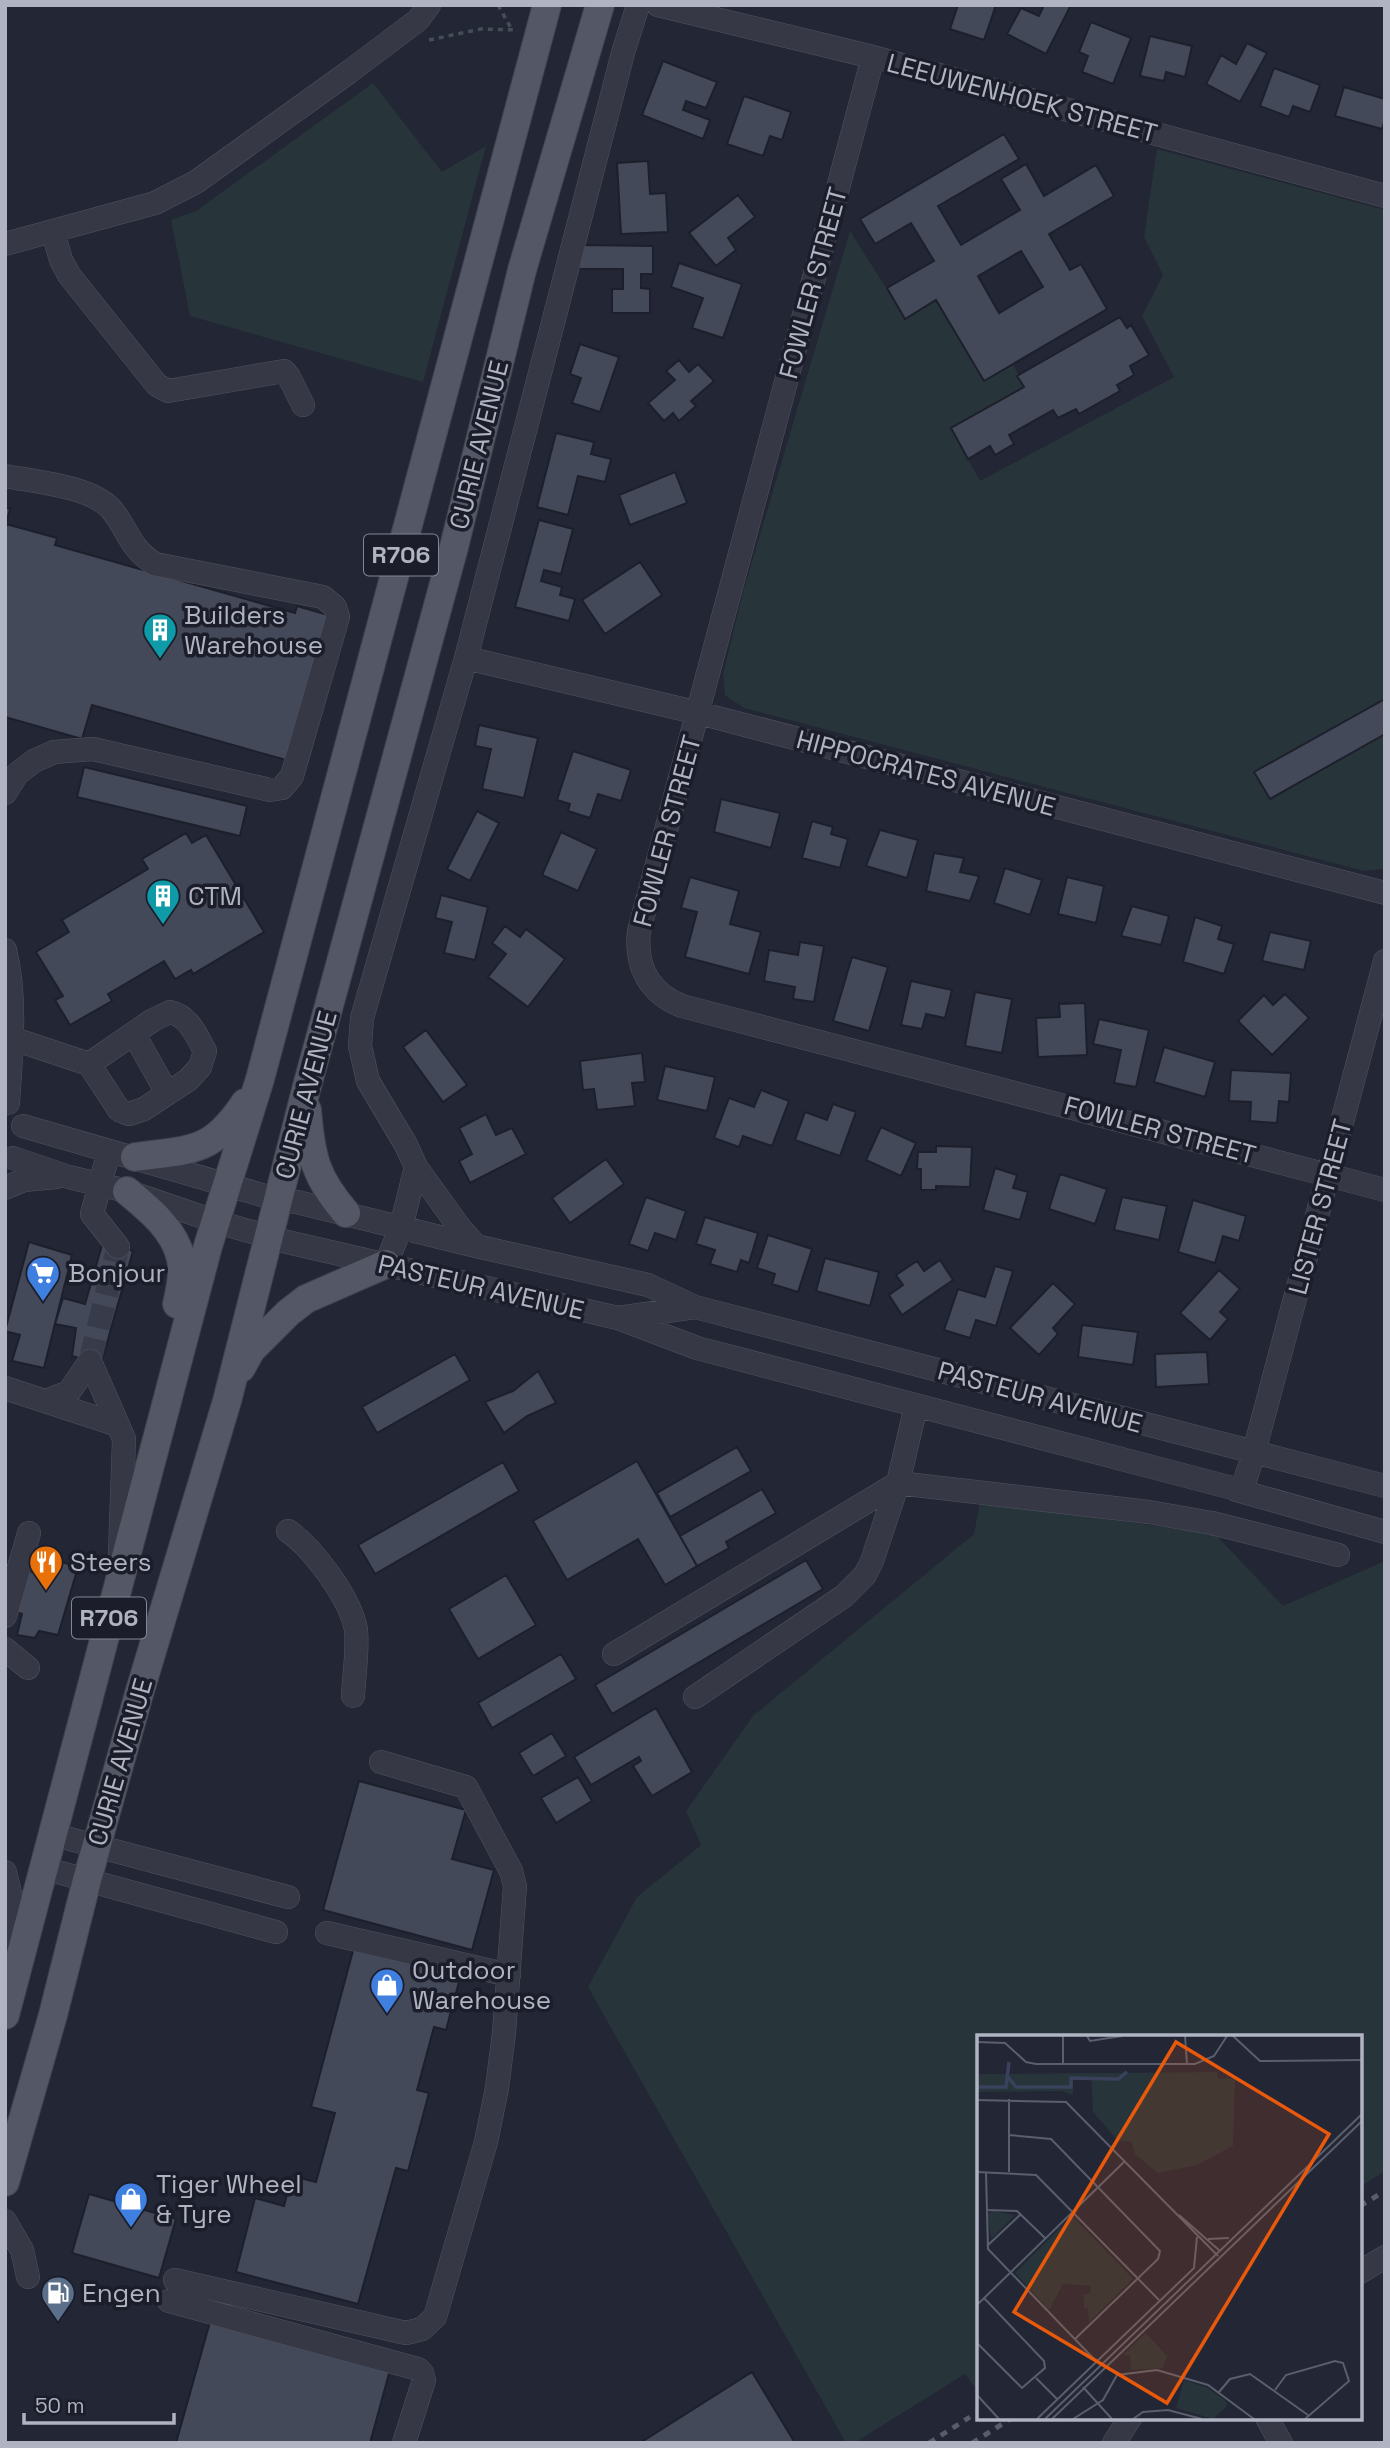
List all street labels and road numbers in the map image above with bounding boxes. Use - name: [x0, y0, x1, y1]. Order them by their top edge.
- street label: LEEUWENHOEK STREET: [883, 46, 1161, 150]
- street label: FOWLER STREET: [771, 183, 855, 383]
- street label: CURIE AVENUE: [442, 357, 516, 533]
- road number: R706: [364, 534, 438, 576]
- street label: HIPPOCRATES AVENUE: [793, 722, 1059, 824]
- street label: FOWLER STREET: [625, 731, 709, 931]
- street label: CURIE AVENUE: [267, 1007, 345, 1183]
- street label: FOWLER STREET: [1060, 1088, 1260, 1172]
- street label: LISTER STREET: [1280, 1116, 1360, 1298]
- street label: PASTEUR AVENUE: [375, 1247, 587, 1327]
- street label: PASTEUR AVENUE: [934, 1353, 1146, 1441]
- road number: R706: [72, 1598, 146, 1638]
- street label: CURIE AVENUE: [80, 1674, 160, 1850]

